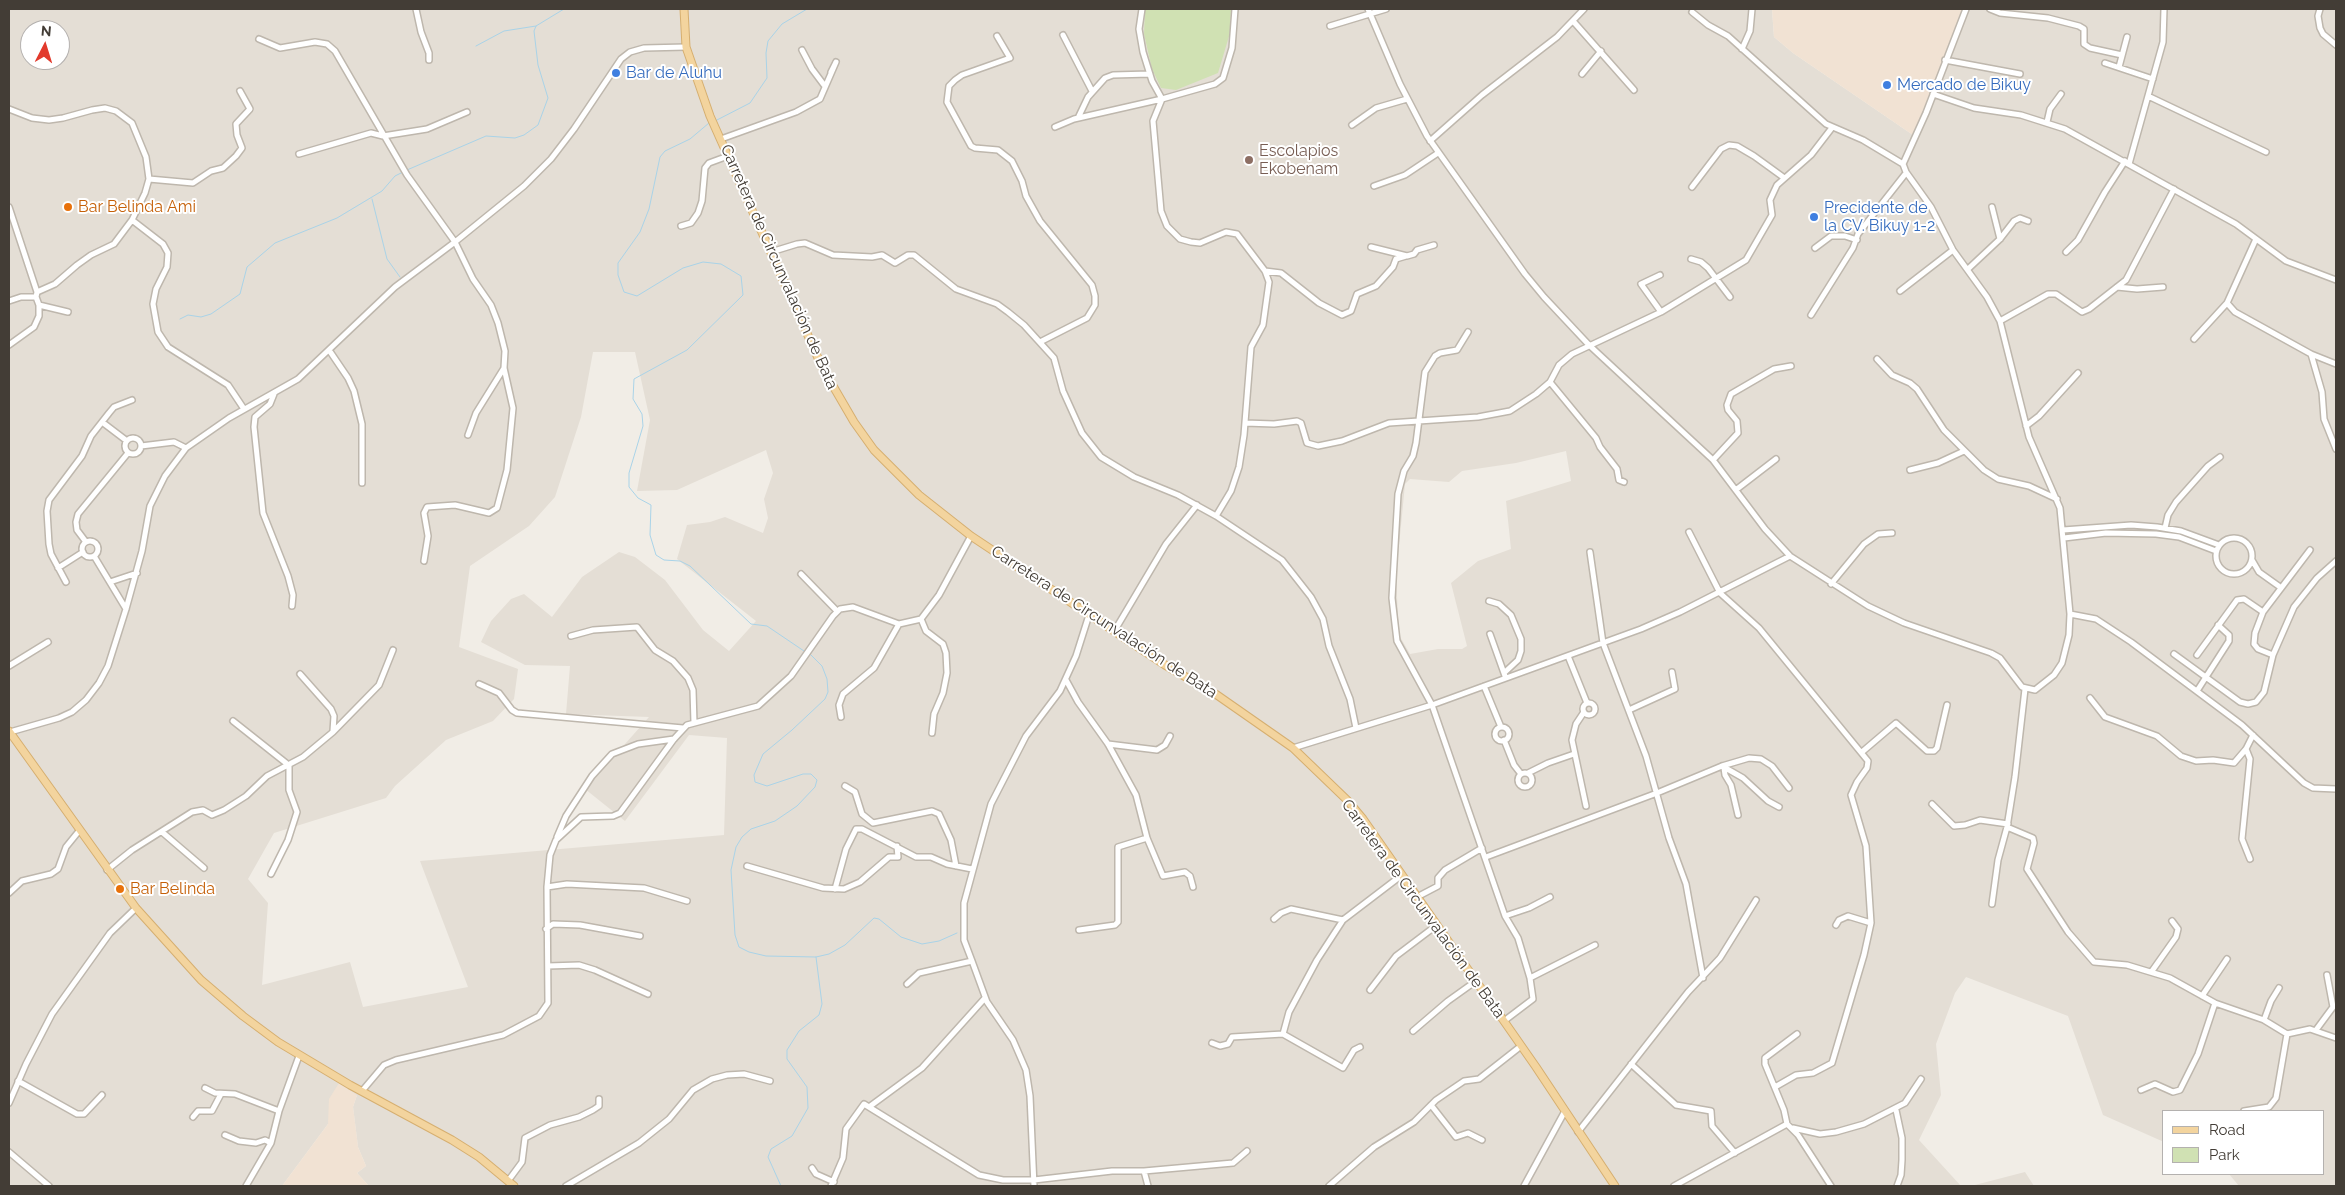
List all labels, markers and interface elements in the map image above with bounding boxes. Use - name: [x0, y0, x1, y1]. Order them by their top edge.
- north arrow: [20, 20, 70, 70]
- text: N: [40, 23, 52, 39]
- place label: Bar de Aluhu: [626, 63, 722, 83]
- marker: Bar de Aluhu: [610, 67, 622, 79]
- place label: Mercado de Bikuy: [1897, 75, 2031, 95]
- marker: Mercado de Bikuy: [1881, 79, 1893, 91]
- place label: Escolapios Ekobenam: [1259, 141, 1338, 179]
- street label: Carretera de Circunvalación de Bata: [716, 142, 842, 392]
- marker: Escolapios Ekobenam: [1243, 154, 1255, 166]
- place label: Bar Belinda Ami: [78, 197, 196, 217]
- place label: Precidente de la CV. Bikuy 1-2: [1824, 198, 1935, 236]
- marker: Bar Belinda Ami: [62, 201, 74, 213]
- marker: Precidente de la CV. Bikuy 1-2: [1808, 211, 1820, 223]
- street label: Carretera de Circunvalación de Bata: [987, 542, 1221, 702]
- street label: Carretera de Circunvalación de Bata: [1337, 796, 1509, 1022]
- place label: Bar Belinda: [130, 879, 215, 899]
- marker: Bar Belinda: [114, 883, 126, 895]
- legend: [2162, 1110, 2325, 1175]
- text: Road: [2209, 1121, 2245, 1139]
- text: Park: [2209, 1146, 2240, 1164]

